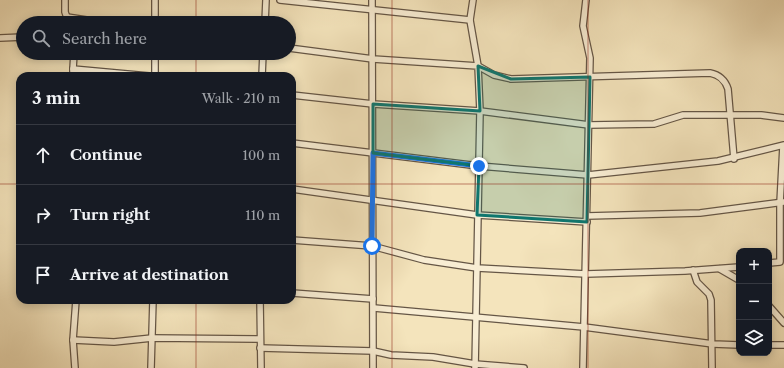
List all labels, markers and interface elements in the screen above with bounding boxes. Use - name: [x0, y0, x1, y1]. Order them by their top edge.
- search box: [16, 16, 296, 60]
- icon: search: [30, 27, 52, 49]
- text: Search here: [62, 29, 147, 48]
- text: 3 min: [32, 88, 81, 108]
- text: Walk · 210 m: [202, 90, 280, 106]
- icon: ahead: [32, 144, 54, 166]
- text: Continue: [70, 145, 142, 164]
- text: 100 m: [242, 147, 280, 163]
- route end: [470, 157, 488, 175]
- icon: right: [32, 204, 54, 226]
- text: Turn right: [70, 205, 150, 224]
- text: 110 m: [245, 207, 280, 223]
- route start: [363, 237, 381, 255]
- map controls: [736, 248, 772, 356]
- button: +: [736, 248, 772, 284]
- icon: arrive: [32, 264, 54, 286]
- text: Arrive at destination: [70, 265, 229, 284]
- button: −: [736, 284, 772, 320]
- button: layers: [736, 320, 772, 356]

